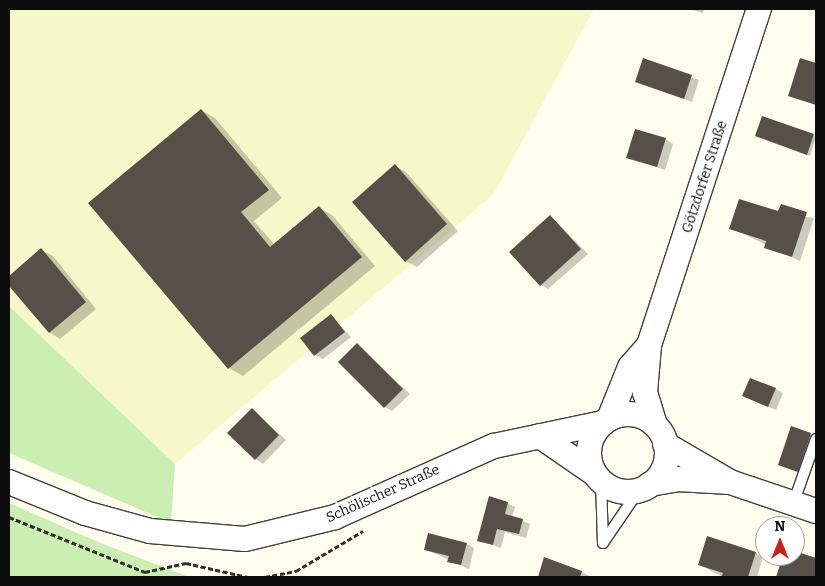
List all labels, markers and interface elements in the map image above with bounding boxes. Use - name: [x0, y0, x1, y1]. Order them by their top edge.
- street label: Götzdorfer Straße: [679, 119, 731, 235]
- street label: Schölischer Straße: [324, 461, 442, 527]
- north arrow: [755, 516, 805, 566]
- text: N: [775, 518, 785, 535]

